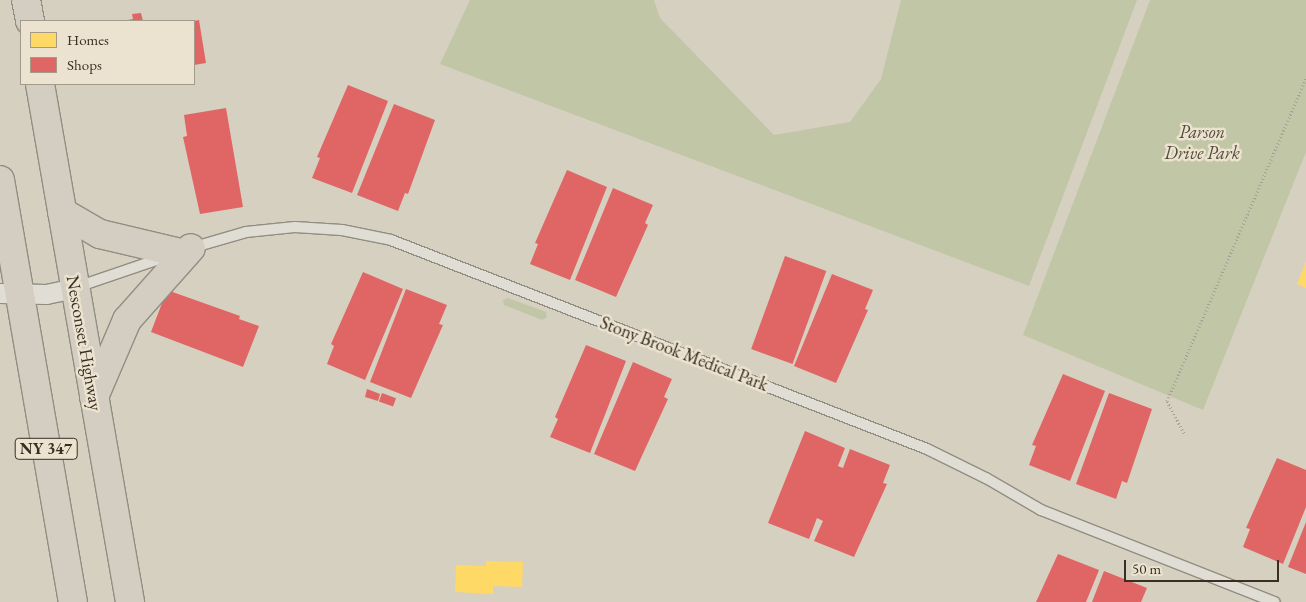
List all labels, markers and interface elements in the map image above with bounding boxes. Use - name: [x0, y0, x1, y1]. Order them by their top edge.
- legend: [20, 20, 195, 85]
- text: Homes: [67, 30, 109, 49]
- text: Shops: [67, 55, 102, 74]
- park label: Parson Drive Park: [1164, 122, 1240, 164]
- street label: Nesconset Highway: [61, 274, 107, 412]
- street label: Stony Brook Medical Park: [597, 312, 771, 396]
- road number: NY 347: [13, 436, 78, 462]
- scale bar: [1126, 550, 1281, 582]
- text: 50 m: [1132, 559, 1161, 578]

